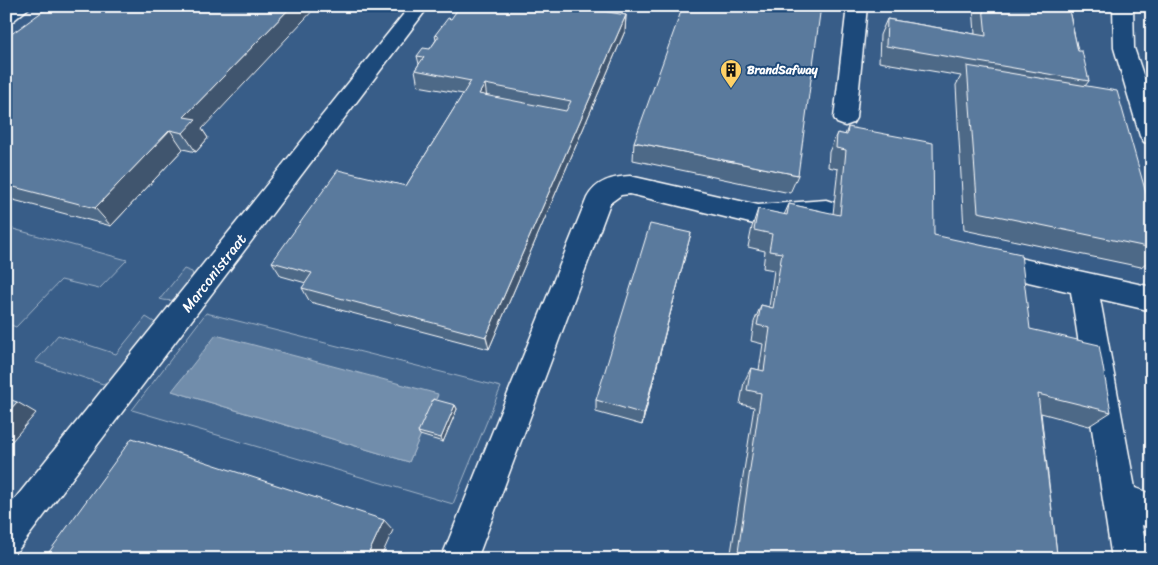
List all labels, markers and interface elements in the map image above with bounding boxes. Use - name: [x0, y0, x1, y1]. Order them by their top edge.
- building icon: BrandSafway: [719, 58, 743, 89]
- place label: BrandSafway: [747, 59, 819, 81]
- street label: Marconistraat: [175, 227, 254, 318]

